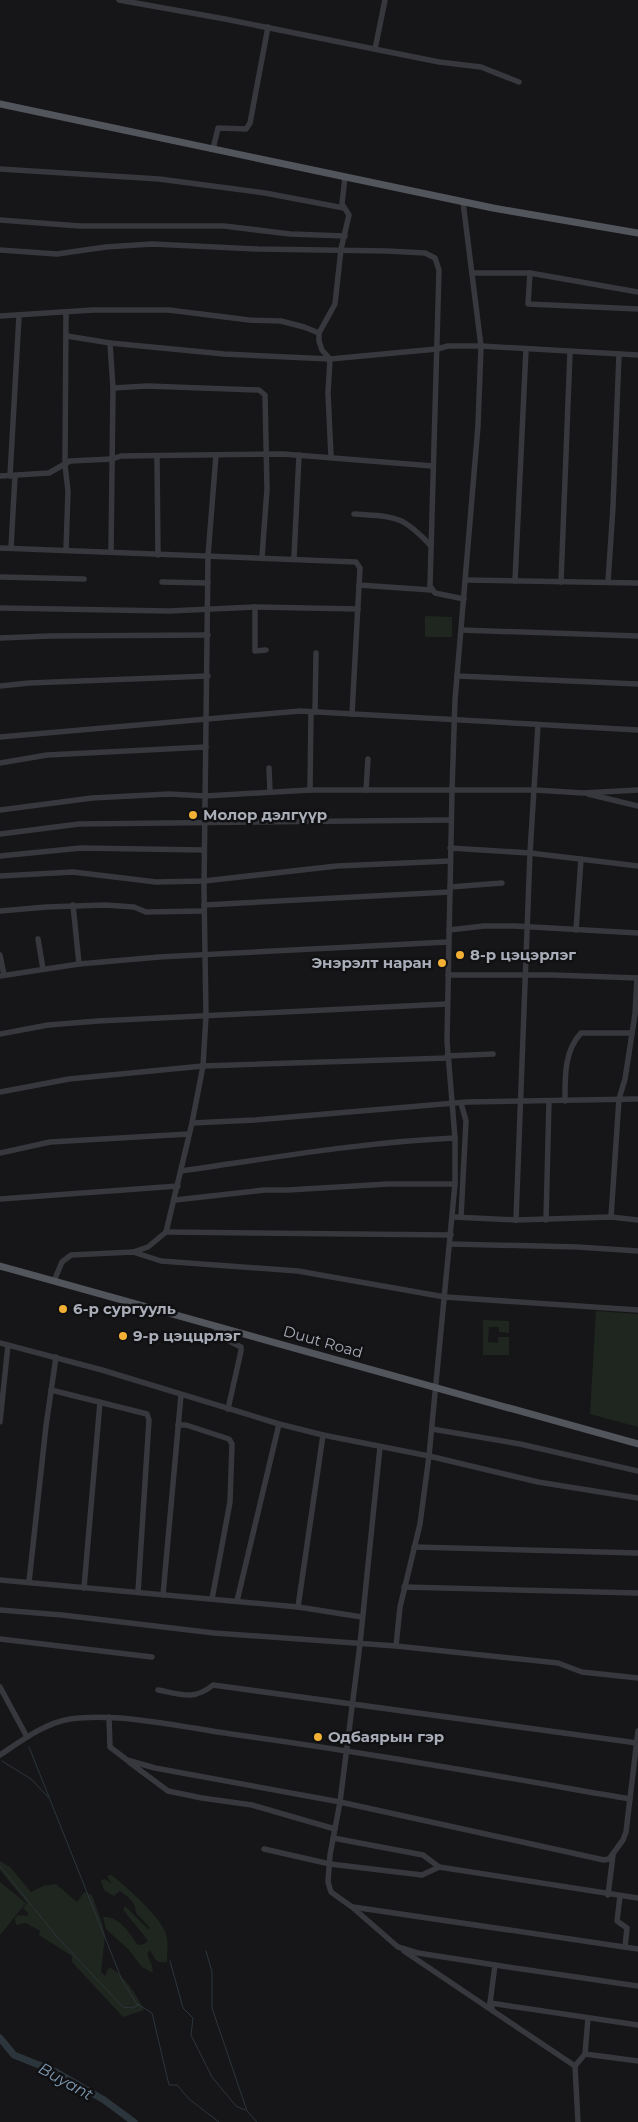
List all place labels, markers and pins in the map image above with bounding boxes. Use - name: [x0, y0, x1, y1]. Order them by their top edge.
- place label: Молор дэлгүүр: [203, 805, 327, 824]
- marker: Молор дэлгүүр: [187, 809, 199, 821]
- place label: 8-р цэцэрлэг: [470, 945, 576, 964]
- marker: 8-р цэцэрлэг: [454, 949, 466, 961]
- place label: Энэрэлт наран: [311, 953, 432, 972]
- marker: Энэрэлт наран: [436, 957, 448, 969]
- place label: 6-р сургууль: [73, 1299, 176, 1318]
- marker: 6-р сургууль: [57, 1303, 69, 1315]
- place label: 9-р цэццрлэг: [133, 1326, 241, 1345]
- marker: 9-р цэццрлэг: [117, 1330, 129, 1342]
- place label: Одбаярын гэр: [328, 1727, 444, 1746]
- marker: Одбаярын гэр: [312, 1731, 324, 1743]

